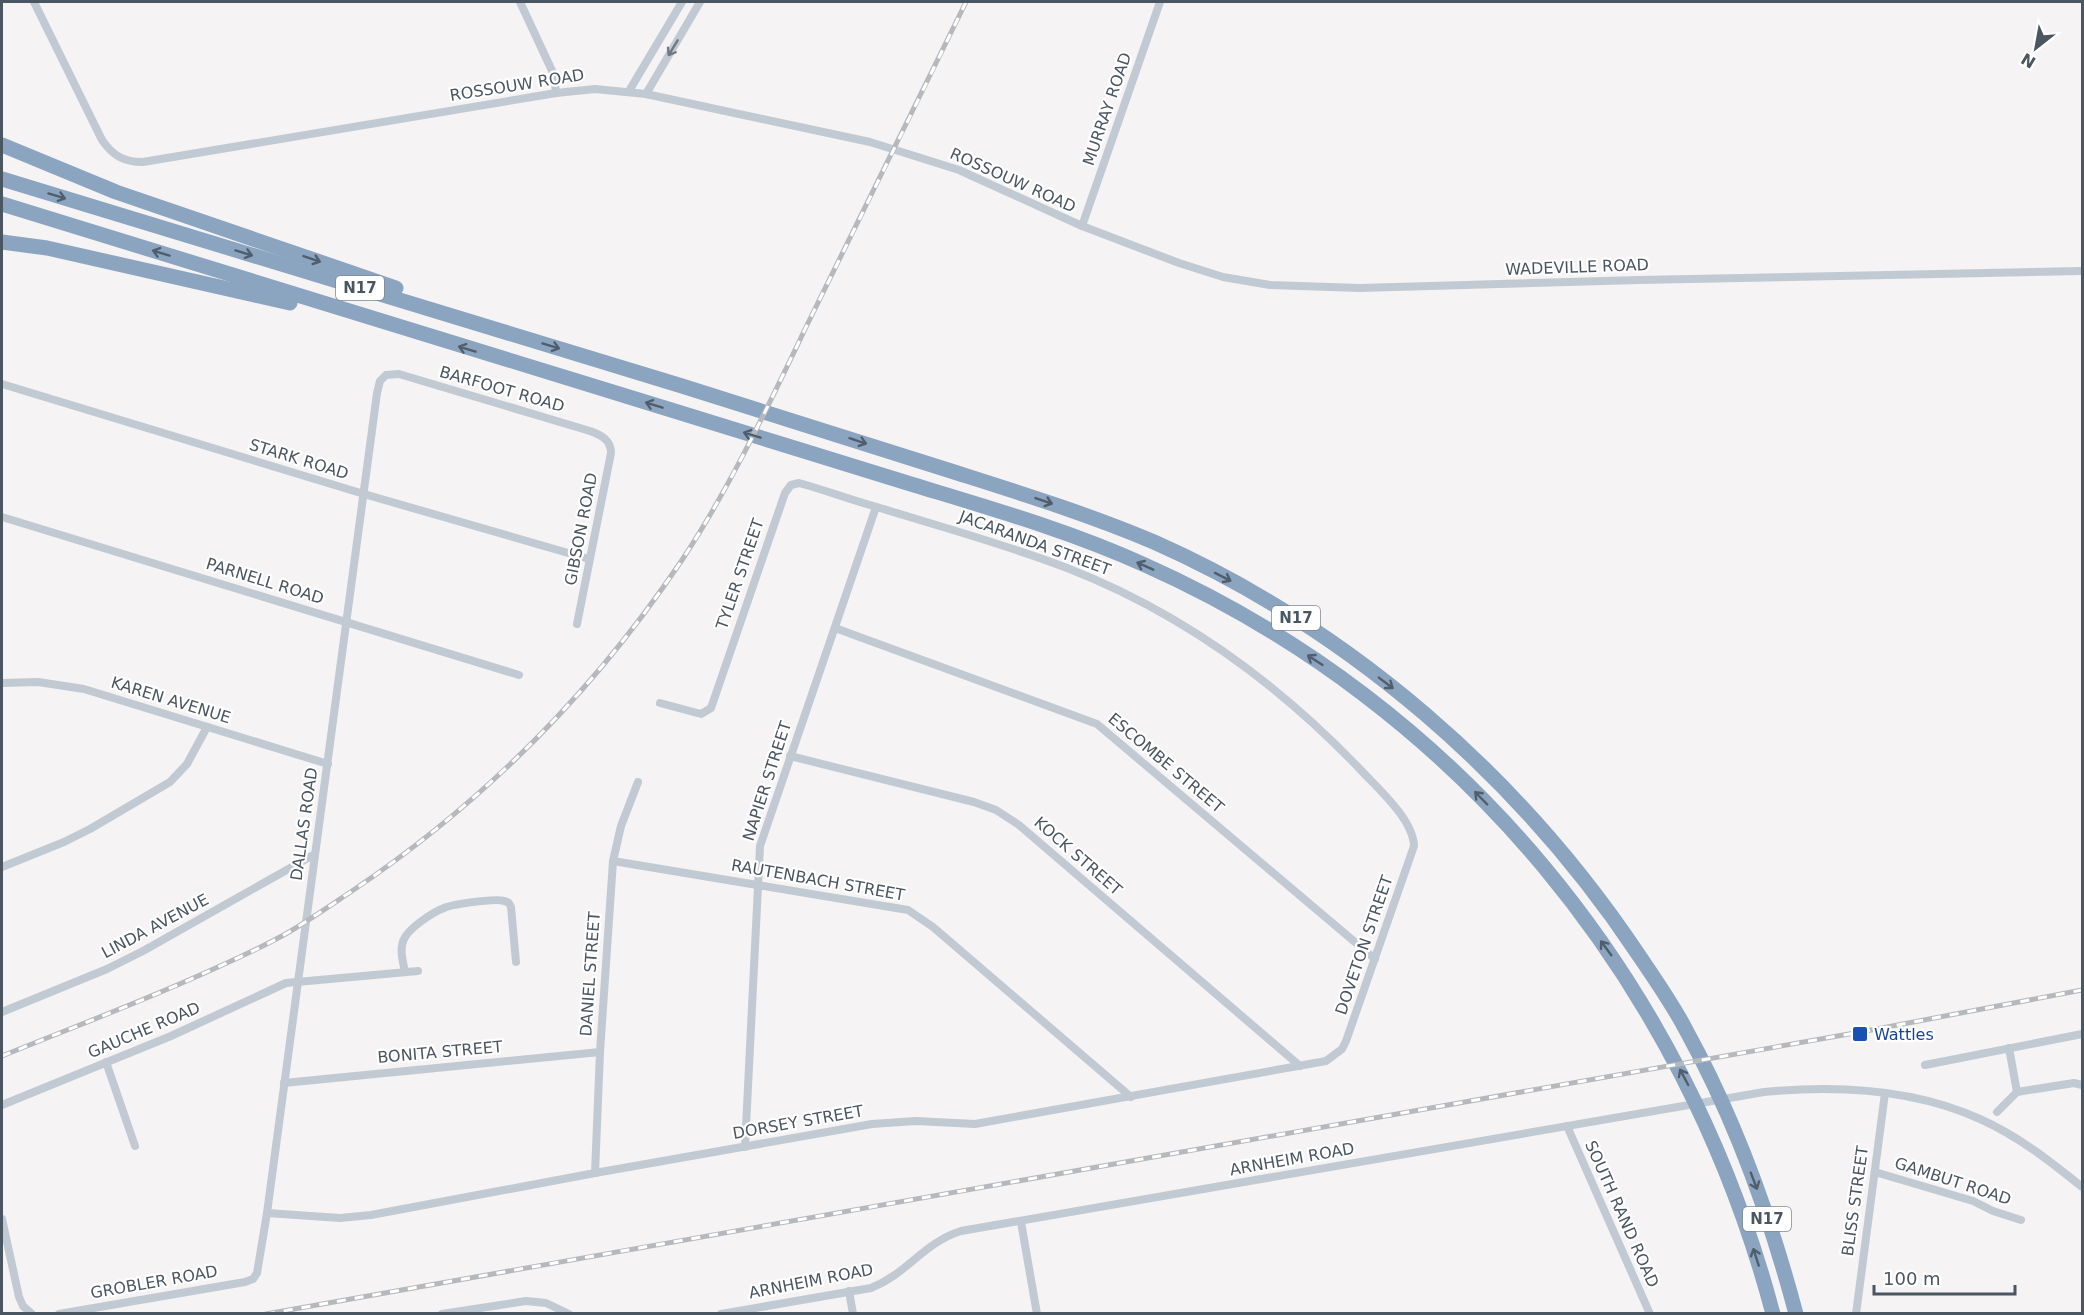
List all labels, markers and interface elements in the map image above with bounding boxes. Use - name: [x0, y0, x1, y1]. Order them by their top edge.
- north arrow: [2006, 18, 2066, 78]
- one-way arrow: [667, 39, 679, 56]
- text: N: [2018, 49, 2039, 72]
- street label: MURRAY ROAD: [1079, 50, 1135, 168]
- street label: ROSSOUW ROAD: [448, 65, 586, 105]
- street label: ROSSOUW ROAD: [947, 144, 1079, 216]
- one-way arrow: [48, 191, 67, 202]
- one-way arrow: [152, 247, 171, 258]
- one-way arrow: [234, 248, 253, 259]
- one-way arrow: [302, 255, 321, 266]
- street label: WADEVILLE ROAD: [1505, 255, 1649, 279]
- road number: N17: [336, 276, 384, 300]
- one-way arrow: [541, 341, 560, 352]
- one-way arrow: [458, 342, 477, 353]
- street label: BARFOOT ROAD: [437, 362, 567, 416]
- one-way arrow: [645, 399, 664, 410]
- one-way arrow: [743, 429, 762, 440]
- street label: STARK ROAD: [247, 435, 351, 483]
- one-way arrow: [848, 436, 867, 447]
- street label: GIBSON ROAD: [561, 471, 601, 587]
- one-way arrow: [1034, 496, 1053, 507]
- street label: JACARANDA STREET: [956, 506, 1113, 579]
- street label: TYLER STREET: [712, 516, 768, 633]
- street label: PARNELL ROAD: [204, 554, 326, 608]
- one-way arrow: [1137, 559, 1155, 571]
- one-way arrow: [1214, 571, 1231, 583]
- road number: N17: [1272, 606, 1320, 630]
- one-way arrow: [1307, 654, 1324, 667]
- street label: KAREN AVENUE: [109, 673, 233, 727]
- one-way arrow: [1378, 677, 1394, 689]
- street label: ESCOMBE STREET: [1104, 709, 1228, 817]
- street label: NAPIER STREET: [739, 719, 795, 843]
- street label: DALLAS ROAD: [287, 766, 321, 882]
- one-way arrow: [1474, 791, 1489, 806]
- street label: KOCK STREET: [1030, 813, 1126, 899]
- street label: RAUTENBACH STREET: [730, 855, 907, 905]
- street label: DOVETON STREET: [1331, 873, 1397, 1017]
- street label: LINDA AVENUE: [98, 890, 212, 962]
- street label: DANIEL STREET: [576, 911, 604, 1037]
- one-way arrow: [1600, 940, 1613, 956]
- street label: GAUCHE ROAD: [85, 998, 203, 1062]
- marker: Wattles: [1851, 1025, 1869, 1043]
- place label: Wattles: [1874, 1025, 1934, 1044]
- street label: BONITA STREET: [377, 1037, 504, 1067]
- one-way arrow: [1678, 1069, 1689, 1087]
- street label: DORSEY STREET: [731, 1101, 865, 1143]
- street label: SOUTH RAND ROAD: [1581, 1138, 1663, 1290]
- street label: ARNHEIM ROAD: [1228, 1139, 1356, 1179]
- street label: BLISS STREET: [1838, 1144, 1872, 1257]
- street label: GAMBUT ROAD: [1892, 1153, 2014, 1209]
- one-way arrow: [1749, 1171, 1760, 1190]
- road number: N17: [1743, 1207, 1791, 1231]
- one-way arrow: [1750, 1248, 1761, 1267]
- scale bar: [1874, 1258, 2015, 1296]
- street label: ARNHEIM ROAD: [747, 1260, 875, 1302]
- street label: GROBLER ROAD: [89, 1261, 219, 1303]
- text: 100 m: [1883, 1268, 1941, 1289]

